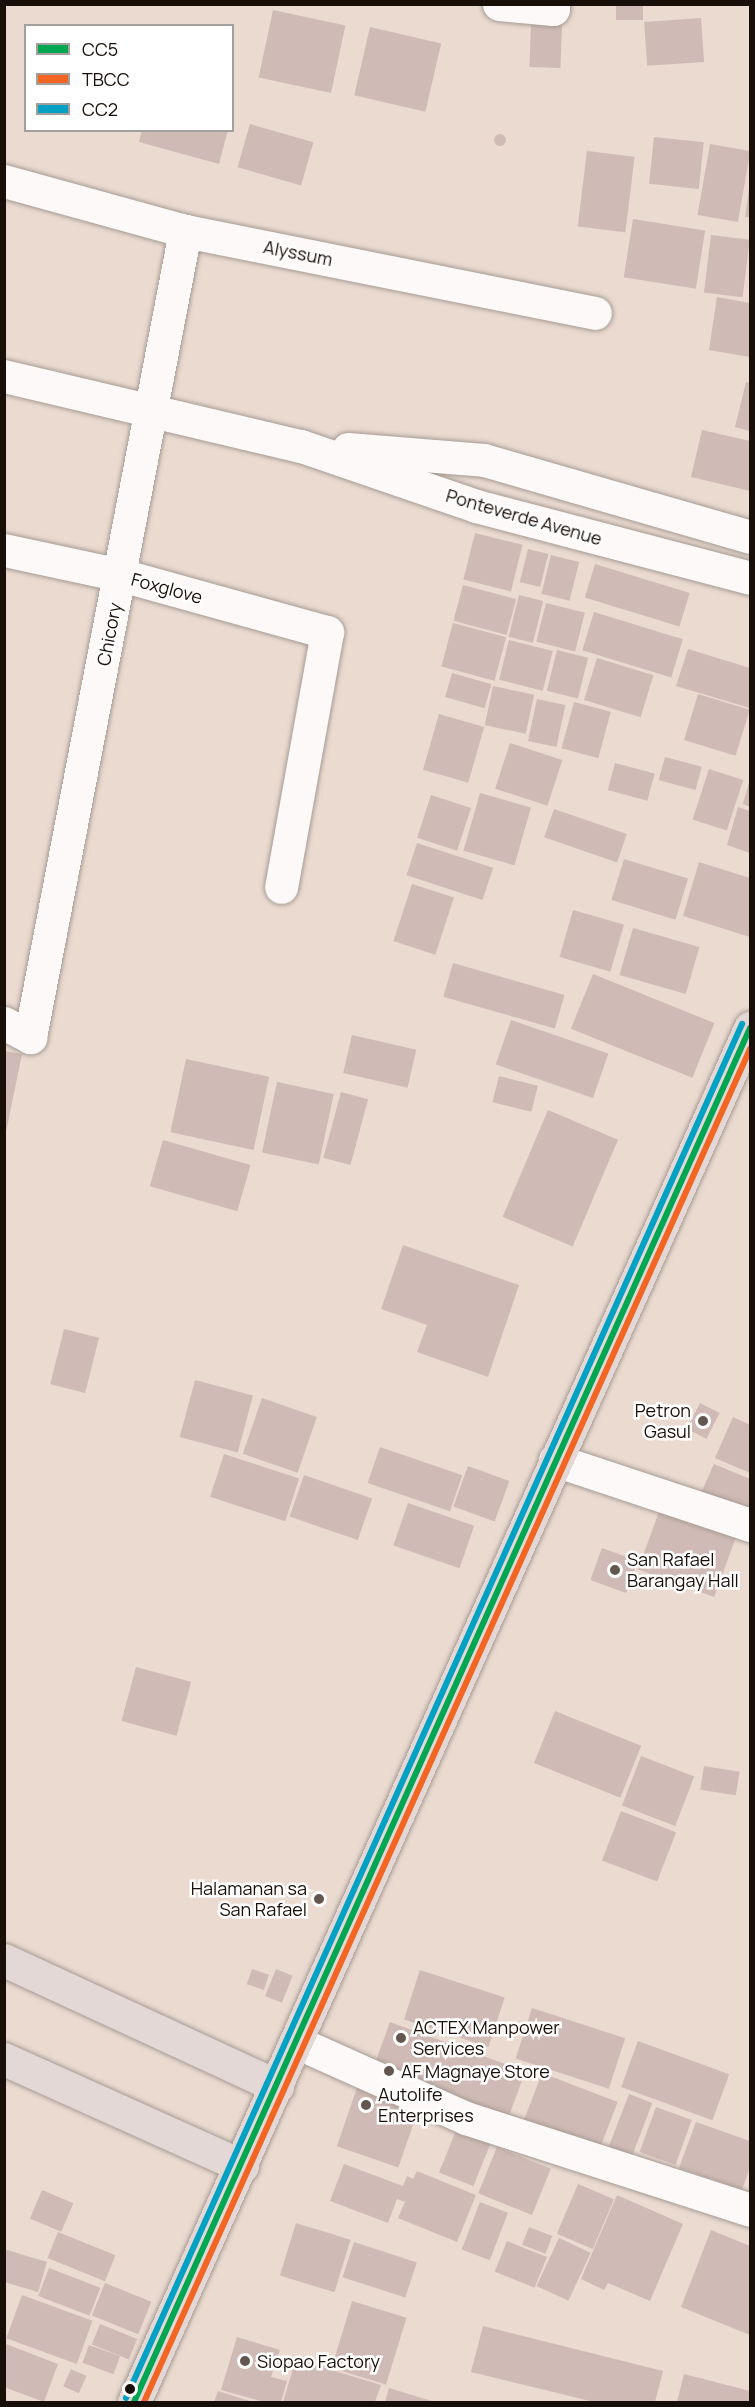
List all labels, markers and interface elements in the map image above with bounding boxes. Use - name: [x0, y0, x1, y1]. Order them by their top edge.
- legend: [24, 24, 234, 132]
- text: CC5: [82, 37, 118, 61]
- text: TBCC: [82, 67, 130, 91]
- text: CC2: [82, 97, 118, 121]
- street label: Alyssum: [262, 236, 334, 270]
- street label: Ponteverde Avenue: [444, 484, 604, 550]
- street label: Foxglove: [129, 568, 205, 608]
- street label: Chicory: [92, 601, 126, 667]
- place label: Petron Gasul: [635, 1400, 691, 1442]
- marker: Petron Gasul: [696, 1414, 710, 1428]
- place label: San Rafael Barangay Hall: [627, 1549, 739, 1592]
- marker: San Rafael Barangay Hall: [608, 1563, 622, 1577]
- place label: Halamanan sa San Rafael: [191, 1878, 307, 1920]
- marker: Halamanan sa San Rafael: [312, 1892, 326, 1906]
- place label: ACTEX Manpower Services: [413, 2017, 560, 2060]
- marker: ACTEX Manpower Services: [394, 2031, 408, 2045]
- place label: AF Magnaye Store: [401, 2060, 550, 2082]
- marker: AF Magnaye Store: [382, 2064, 396, 2078]
- place label: Autolife Enterprises: [378, 2084, 474, 2126]
- marker: Autolife Enterprises: [359, 2098, 373, 2112]
- place label: Siopao Factory: [257, 2350, 380, 2372]
- marker: Siopao Factory: [238, 2354, 252, 2368]
- unlabelled marker: [124, 2383, 136, 2395]

